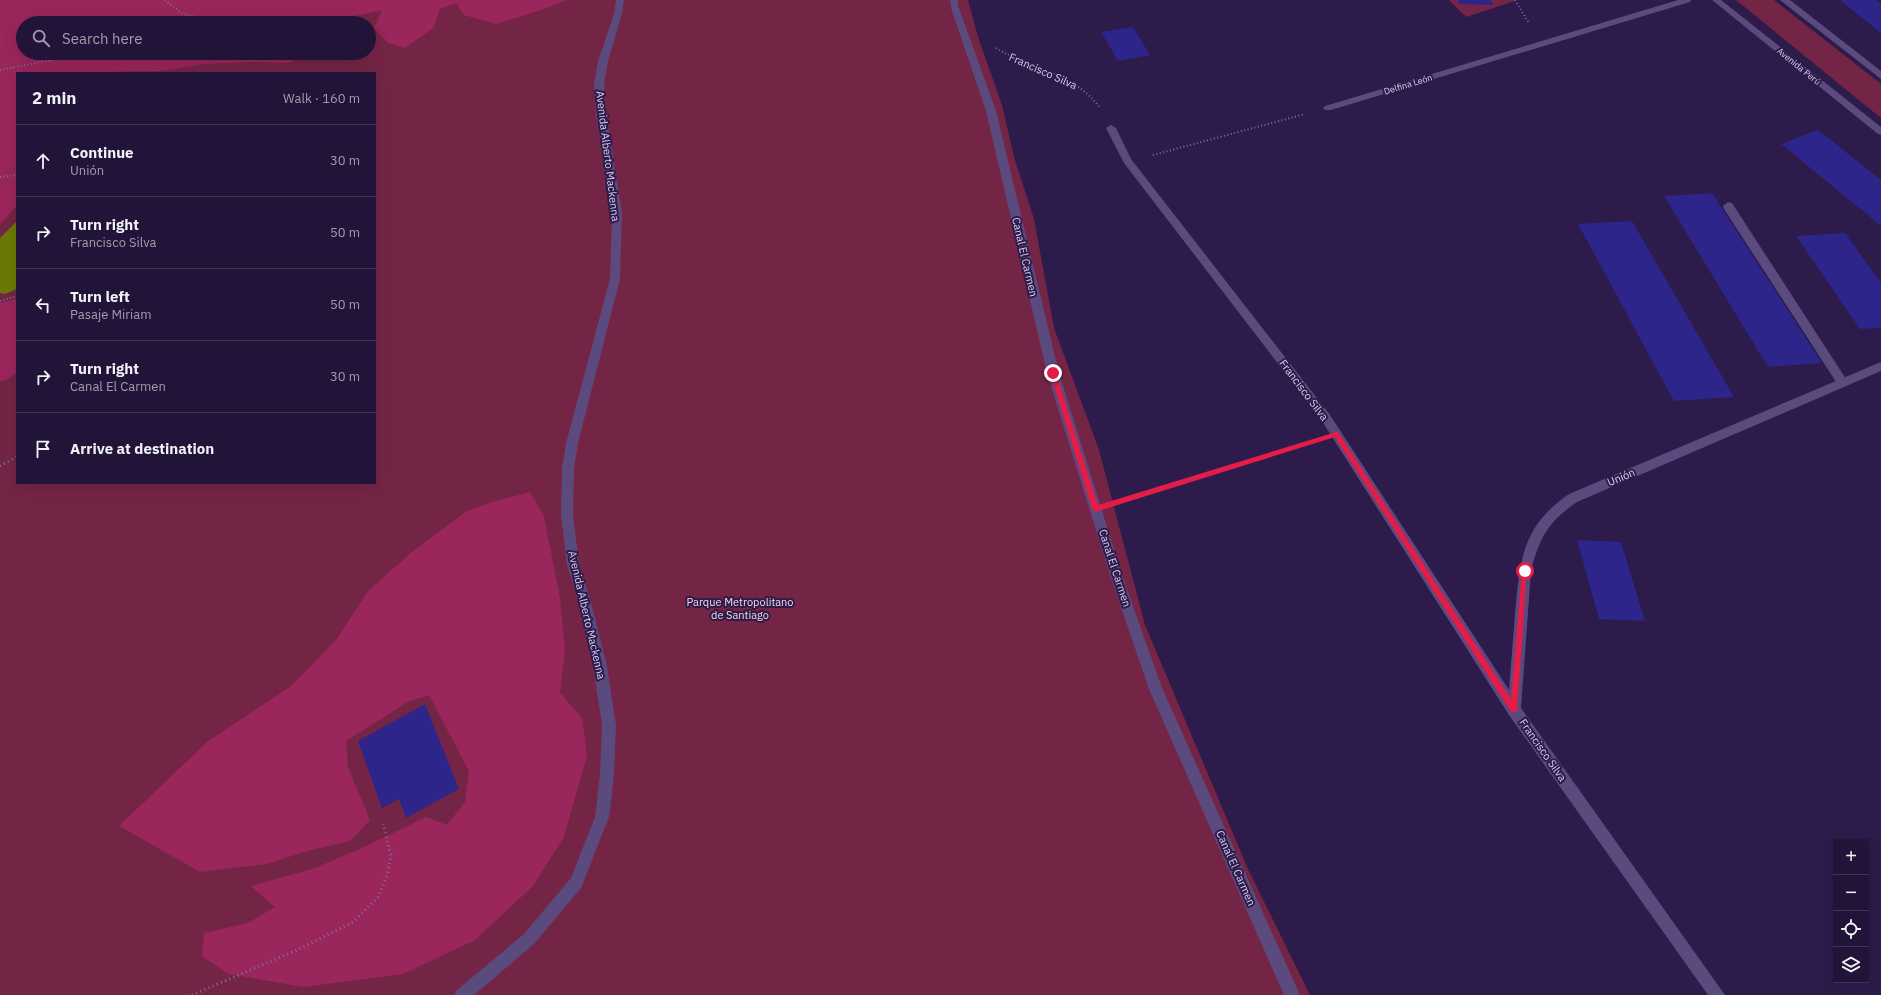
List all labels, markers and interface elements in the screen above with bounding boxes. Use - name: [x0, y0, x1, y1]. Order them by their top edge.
- search box: [16, 16, 376, 60]
- icon: search: [30, 27, 52, 49]
- text: Search here: [62, 29, 142, 48]
- street label: Avenida Perú: [1775, 45, 1823, 87]
- street label: Francisco Silva: [1007, 50, 1079, 92]
- street label: Delfina León: [1382, 71, 1434, 97]
- text: 2 min: [32, 87, 76, 109]
- text: Walk · 160 m: [283, 90, 360, 107]
- street label: Avenida Alberto Mackenna: [593, 90, 623, 222]
- text: Continue: [70, 143, 134, 162]
- icon: ahead: [32, 150, 54, 172]
- text: 30 m: [330, 152, 360, 169]
- text: Unión: [70, 162, 104, 179]
- text: Turn right: [70, 215, 139, 234]
- street label: Canal El Carmen: [1009, 216, 1041, 298]
- icon: right: [32, 222, 54, 244]
- text: 50 m: [330, 224, 360, 241]
- text: Francisco Silva: [70, 234, 156, 251]
- text: Turn left: [70, 287, 130, 306]
- icon: left: [32, 294, 54, 316]
- text: 50 m: [330, 296, 360, 313]
- text: Pasaje Miriam: [70, 306, 152, 323]
- street label: Francisco Silva: [1276, 357, 1332, 424]
- text: Turn right: [70, 359, 139, 378]
- route end: [1044, 364, 1062, 382]
- icon: right: [32, 366, 54, 388]
- text: 30 m: [330, 368, 360, 385]
- text: Canal El Carmen: [70, 378, 166, 395]
- icon: arrive: [32, 438, 54, 460]
- text: Arrive at destination: [70, 439, 214, 458]
- street label: Unión: [1605, 465, 1637, 489]
- street label: Canal El Carmen: [1096, 527, 1134, 609]
- street label: Avenida Alberto Mackenna: [565, 549, 609, 681]
- route start: [1516, 562, 1534, 580]
- park label: Parque Metropolitano de Santiago: [686, 595, 794, 622]
- street label: Francisco Silva: [1516, 716, 1570, 784]
- street label: Canal El Carmen: [1213, 828, 1259, 908]
- map controls: [1833, 839, 1869, 983]
- button: +: [1833, 839, 1869, 875]
- button: −: [1833, 875, 1869, 911]
- button: locate: [1833, 911, 1869, 947]
- button: layers: [1833, 947, 1869, 983]

